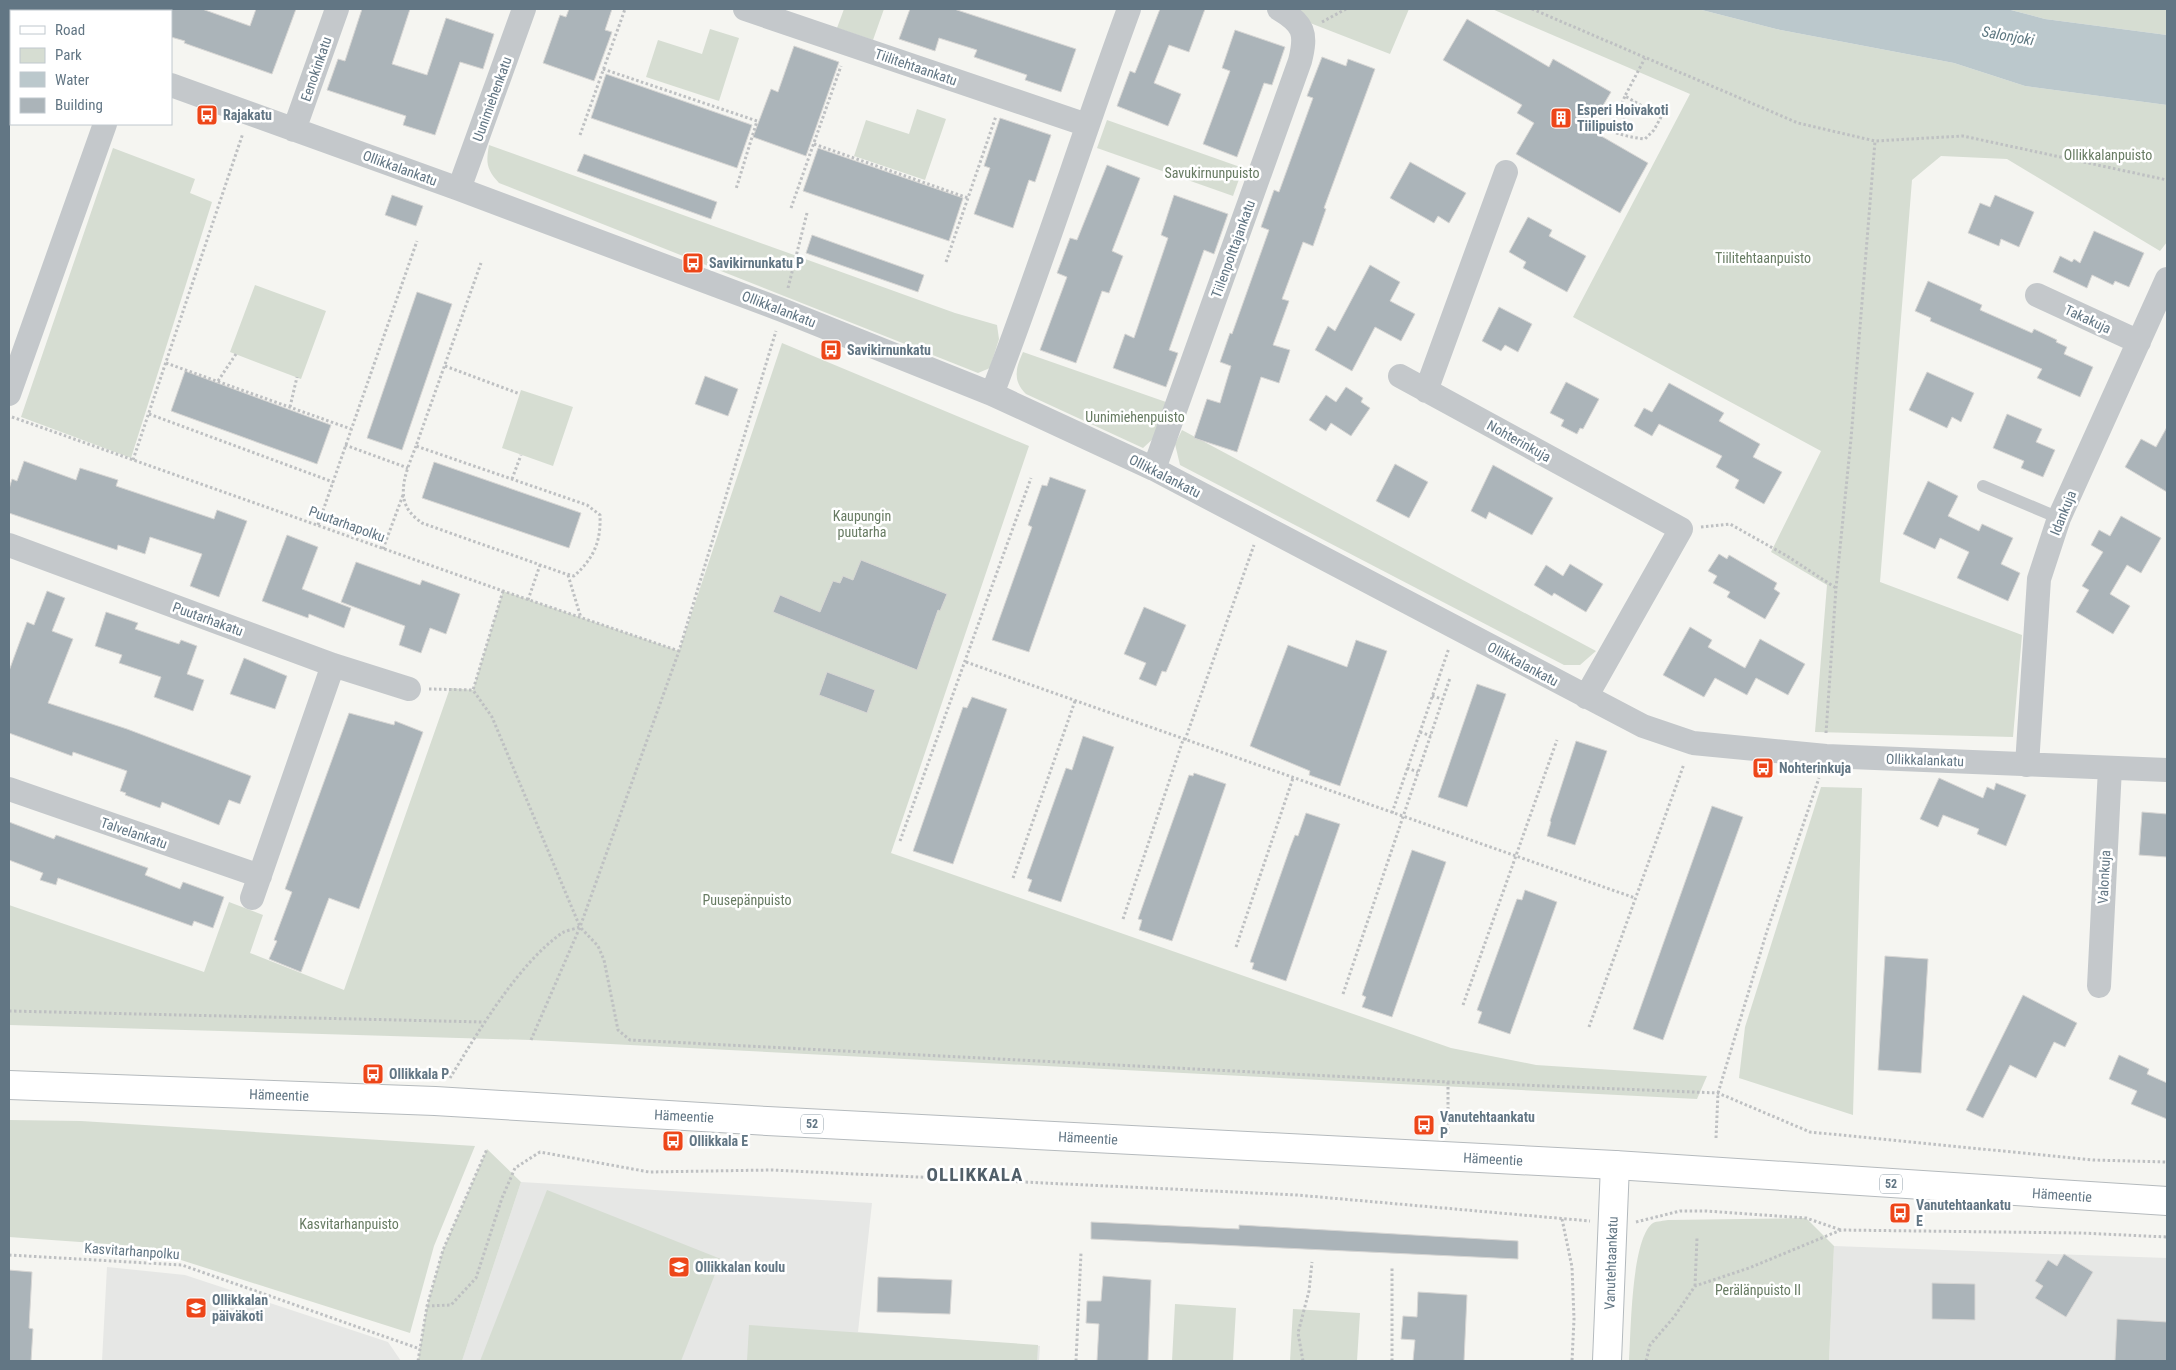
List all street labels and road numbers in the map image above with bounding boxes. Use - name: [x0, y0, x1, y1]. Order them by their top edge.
- street label: Eenokinkatu: [297, 35, 335, 103]
- street label: Tiilitehtaankatu: [873, 45, 959, 89]
- street label: Uunimiehenkatu: [469, 54, 515, 144]
- street label: Ollikkalankatu: [361, 147, 439, 189]
- street label: Tiilenpolttajankatu: [1208, 198, 1258, 300]
- street label: Ollikkalankatu: [740, 288, 818, 330]
- street label: Takakuja: [2062, 301, 2114, 337]
- street label: Nohterinkuja: [1484, 417, 1554, 465]
- street label: Ollikkalankatu: [1127, 451, 1203, 501]
- street label: Idankuja: [2047, 488, 2079, 538]
- street label: Puutarhapolku: [307, 503, 387, 545]
- street label: Puutarhakatu: [171, 599, 245, 639]
- street label: Ollikkalankatu: [1485, 639, 1561, 689]
- street label: Ollikkalankatu: [1886, 751, 1964, 769]
- street label: Talvelankatu: [99, 814, 169, 852]
- street label: Valonkuja: [2095, 850, 2113, 904]
- street label: Hämeentie: [249, 1086, 310, 1104]
- street label: Hämeentie: [654, 1106, 715, 1126]
- road number: 52: [801, 1114, 823, 1134]
- street label: Hämeentie: [1058, 1128, 1119, 1148]
- street label: Hämeentie: [1463, 1149, 1524, 1169]
- road number: 52: [1880, 1174, 1902, 1194]
- street label: Hämeentie: [2032, 1185, 2093, 1205]
- street label: Vanutehtaankatu: [1601, 1216, 1621, 1310]
- street label: Kasvitarhanpolku: [84, 1240, 180, 1262]

